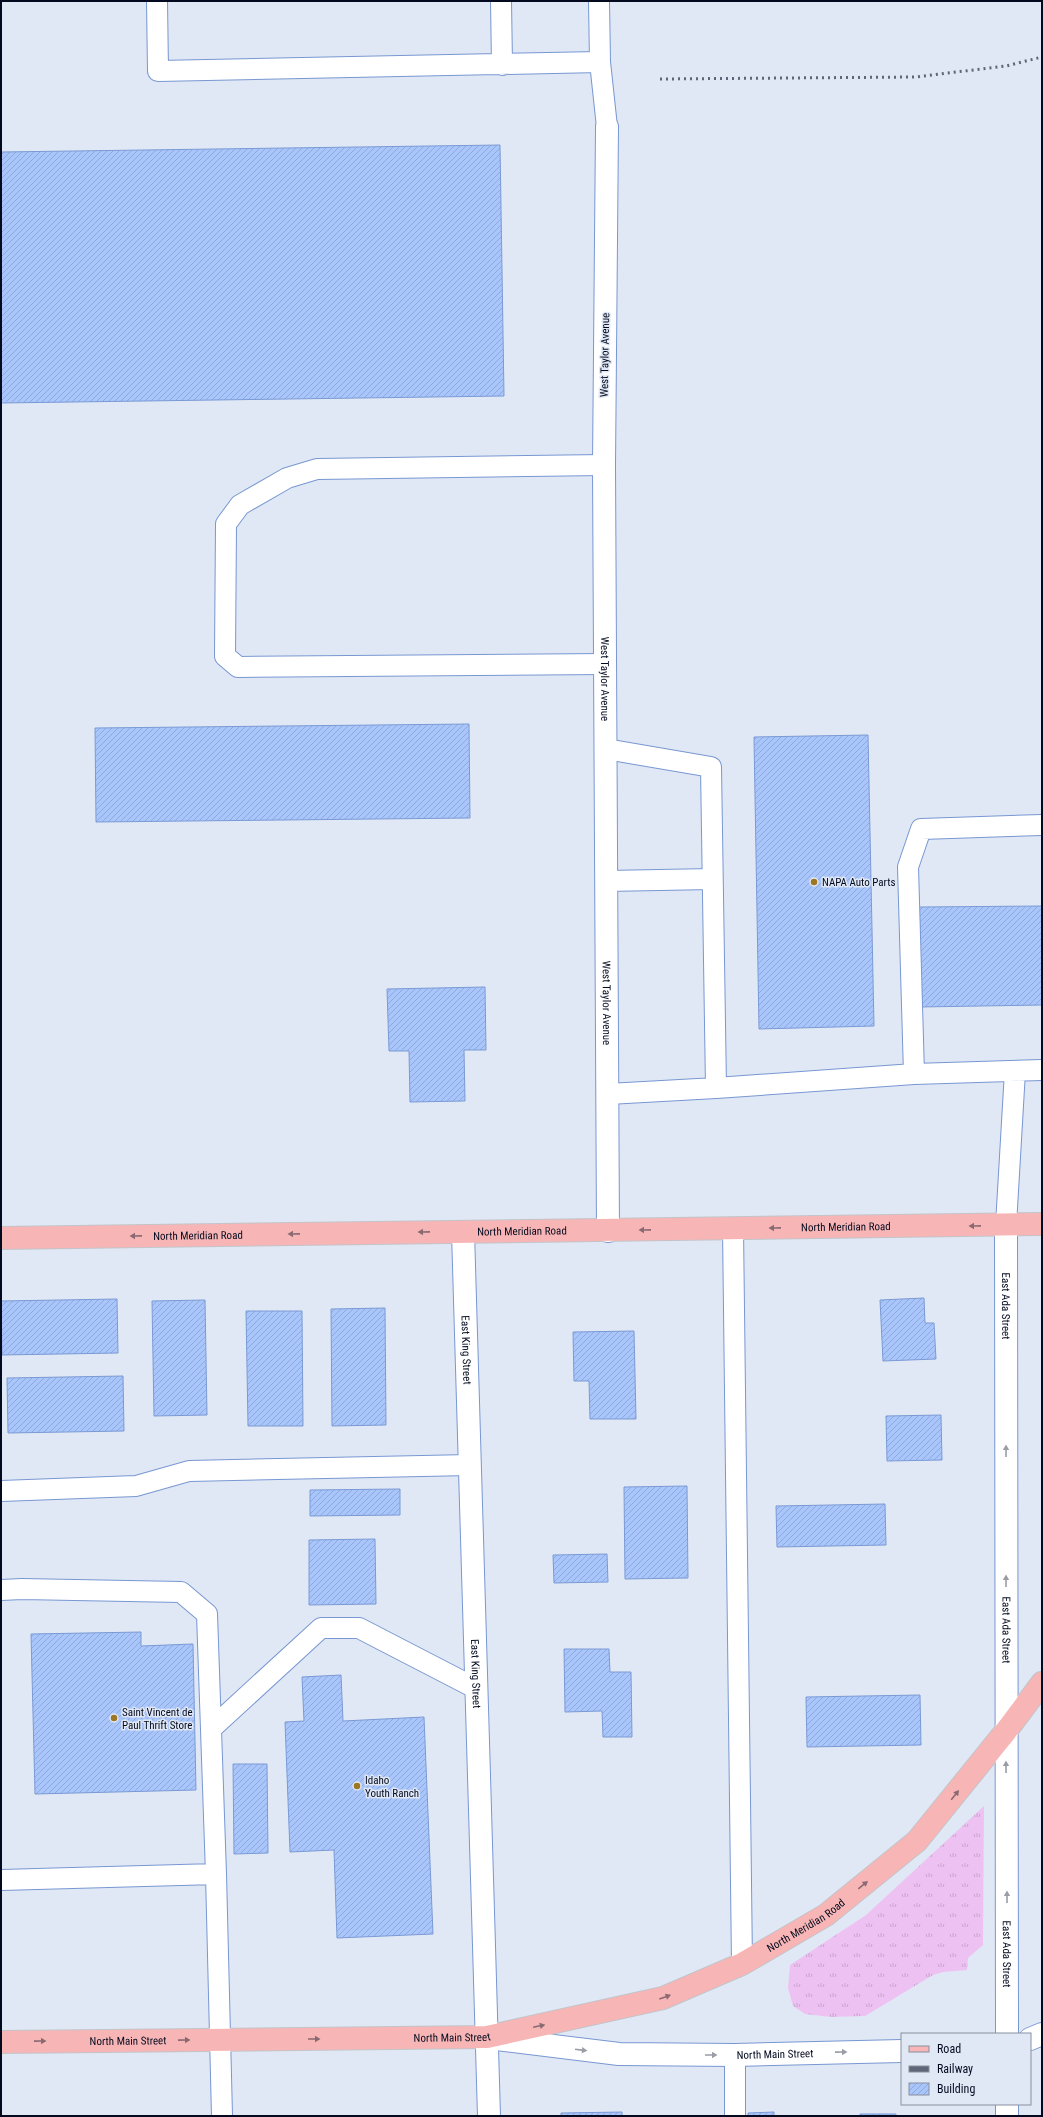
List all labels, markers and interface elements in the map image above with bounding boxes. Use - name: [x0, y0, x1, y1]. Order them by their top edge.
- street label: West Taylor Avenue: [598, 313, 612, 397]
- street label: West Taylor Avenue: [598, 637, 612, 721]
- place label: NAPA Auto Parts: [822, 876, 895, 889]
- marker: NAPA Auto Parts: [809, 877, 819, 887]
- street label: West Taylor Avenue: [600, 961, 614, 1045]
- street label: North Meridian Road: [801, 1220, 891, 1234]
- one-way arrow: [968, 1223, 981, 1229]
- street label: North Meridian Road: [477, 1224, 567, 1238]
- one-way arrow: [768, 1225, 781, 1231]
- one-way arrow: [638, 1227, 651, 1233]
- street label: North Meridian Road: [153, 1228, 243, 1242]
- one-way arrow: [417, 1229, 430, 1235]
- one-way arrow: [287, 1231, 300, 1237]
- one-way arrow: [129, 1233, 142, 1239]
- street label: East Ada Street: [1000, 1272, 1013, 1340]
- street label: East King Street: [459, 1315, 474, 1385]
- one-way arrow: [1003, 1444, 1009, 1457]
- one-way arrow: [1003, 1574, 1009, 1587]
- street label: East Ada Street: [1000, 1596, 1013, 1664]
- street label: East King Street: [468, 1639, 484, 1709]
- place label: Saint Vincent de Paul Thrift Store: [122, 1706, 193, 1732]
- marker: Saint Vincent de Paul Thrift Store: [109, 1713, 119, 1723]
- one-way arrow: [1003, 1760, 1009, 1773]
- place label: Idaho Youth Ranch: [365, 1774, 419, 1800]
- marker: Idaho Youth Ranch: [352, 1781, 362, 1791]
- one-way arrow: [950, 1789, 959, 1800]
- one-way arrow: [857, 1881, 868, 1890]
- one-way arrow: [1004, 1890, 1010, 1903]
- street label: North Meridian Road: [764, 1896, 847, 1955]
- street label: East Ada Street: [1000, 1920, 1013, 1988]
- one-way arrow: [660, 1994, 672, 2000]
- one-way arrow: [532, 2022, 545, 2028]
- street label: North Main Street: [413, 2030, 492, 2044]
- legend: [901, 2033, 1031, 2105]
- street label: North Main Street: [89, 2034, 167, 2048]
- one-way arrow: [308, 2036, 321, 2042]
- one-way arrow: [178, 2037, 191, 2043]
- one-way arrow: [34, 2038, 47, 2044]
- text: Road: [937, 2042, 961, 2056]
- one-way arrow: [575, 2046, 587, 2053]
- street label: North Main Street: [736, 2047, 814, 2061]
- one-way arrow: [835, 2049, 848, 2055]
- one-way arrow: [705, 2052, 718, 2058]
- text: Railway: [937, 2062, 973, 2076]
- text: Building: [937, 2082, 975, 2096]

